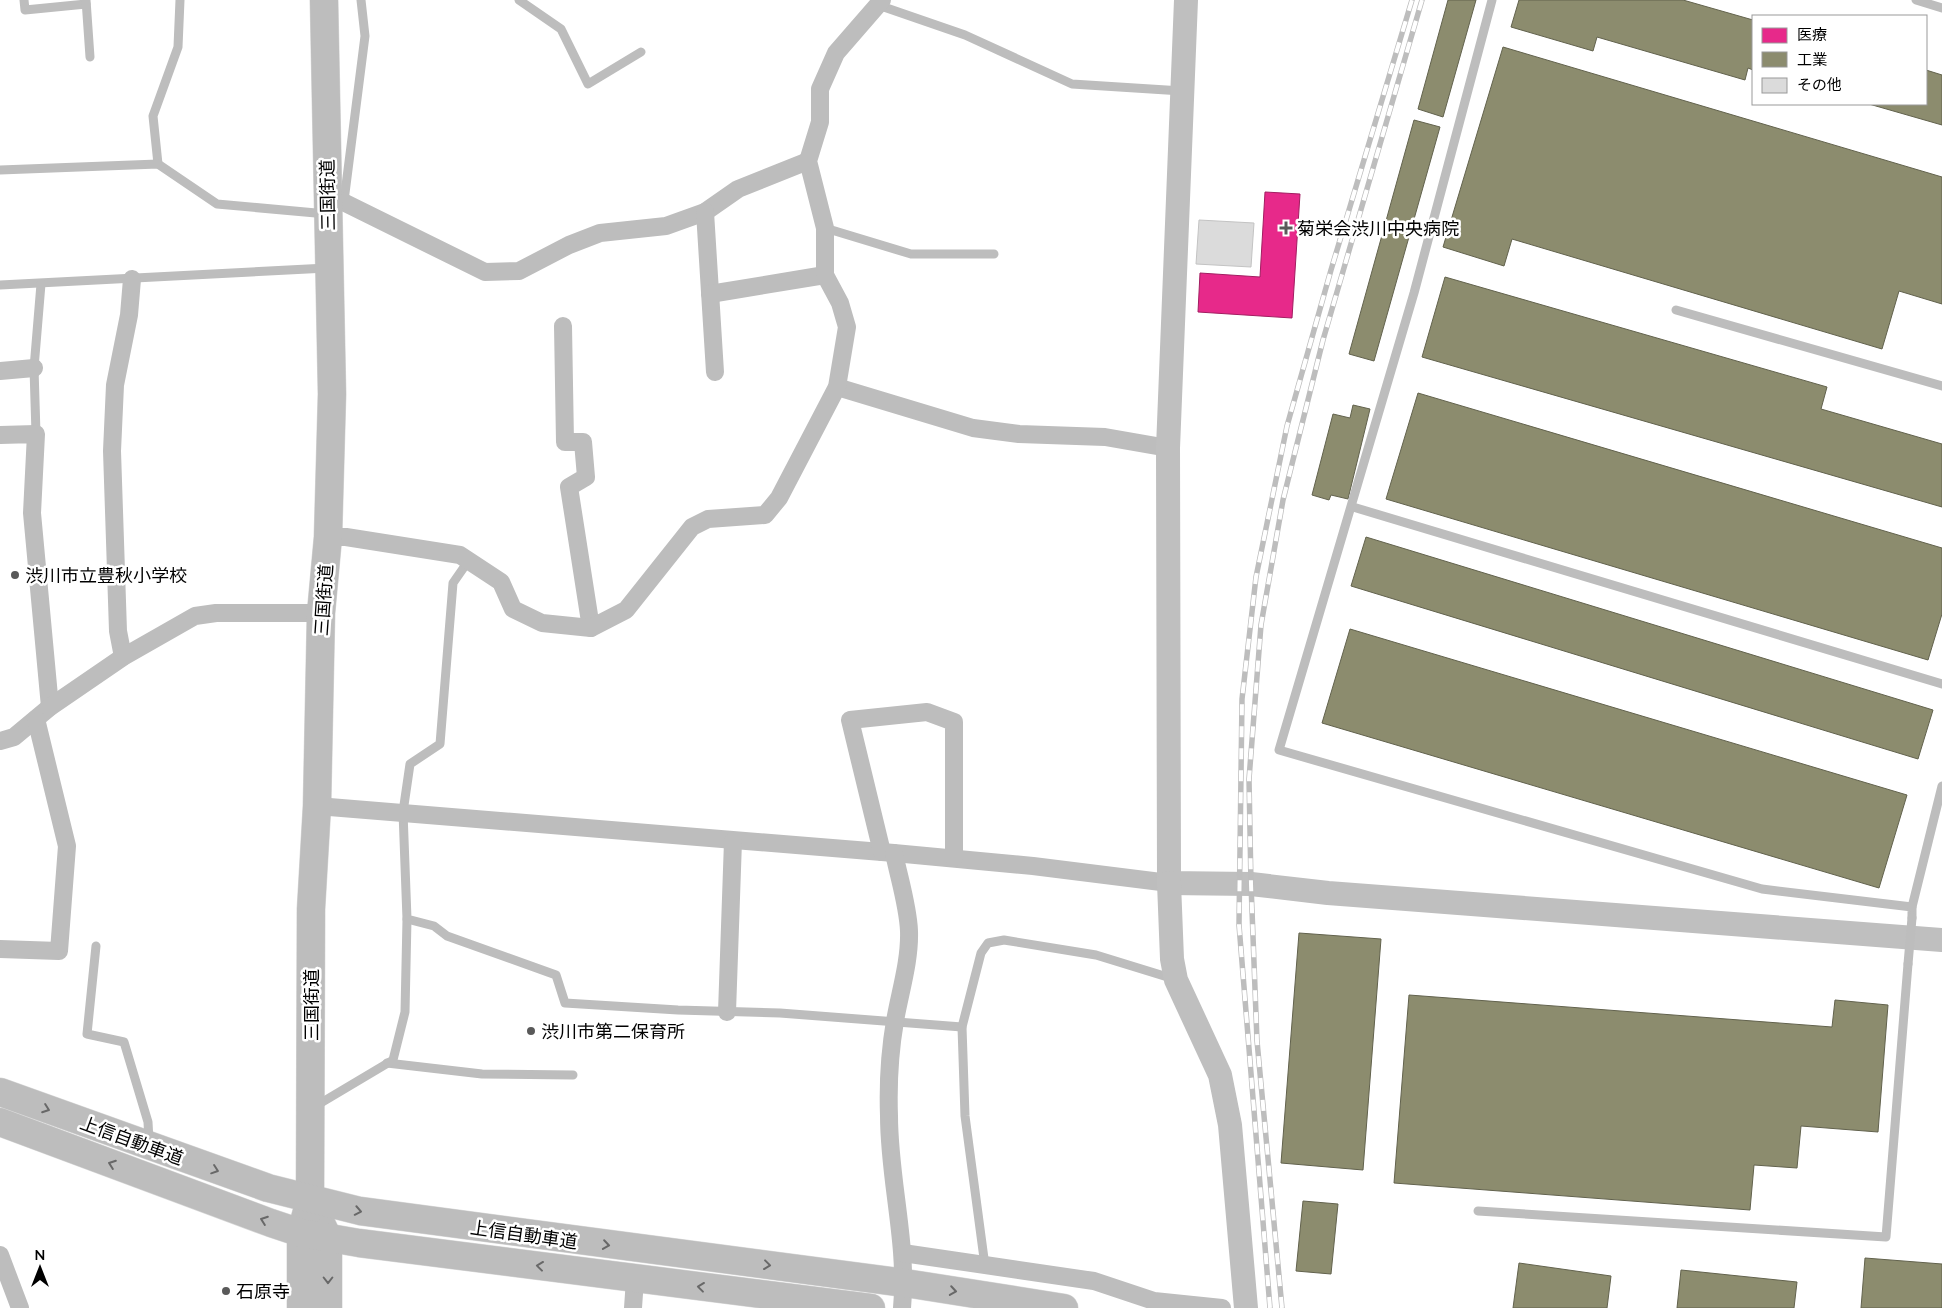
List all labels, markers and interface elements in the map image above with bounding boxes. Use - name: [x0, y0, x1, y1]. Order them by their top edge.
- legend: [1752, 15, 1927, 105]
- text: 医療: [1797, 25, 1827, 43]
- text: 工業: [1797, 50, 1827, 68]
- text: その他: [1797, 75, 1842, 93]
- street label: 三国街道: [315, 159, 339, 231]
- place label: 菊栄会渋川中央病院: [1297, 217, 1459, 239]
- marker: 菊栄会渋川中央病院: [1279, 221, 1293, 235]
- street label: 三国街道: [310, 563, 336, 637]
- place label: 渋川市立豊秋小学校: [25, 564, 187, 586]
- marker: 渋川市立豊秋小学校: [9, 569, 21, 581]
- street label: 三国街道: [300, 969, 322, 1041]
- place label: 渋川市第二保育所: [541, 1020, 685, 1042]
- marker: 渋川市第二保育所: [525, 1025, 537, 1037]
- one-way arrow: [41, 1103, 49, 1113]
- street label: 上信自動車道: [77, 1111, 187, 1169]
- one-way arrow: [108, 1160, 117, 1170]
- one-way arrow: [210, 1164, 219, 1174]
- one-way arrow: [354, 1205, 362, 1215]
- one-way arrow: [261, 1216, 269, 1226]
- street label: 上信自動車道: [469, 1216, 579, 1252]
- one-way arrow: [601, 1239, 610, 1249]
- north arrow: [15, 1243, 65, 1293]
- text: N: [35, 1246, 45, 1263]
- one-way arrow: [763, 1260, 771, 1270]
- one-way arrow: [536, 1262, 544, 1272]
- one-way arrow: [323, 1276, 333, 1284]
- place label: 石原寺: [236, 1280, 290, 1302]
- one-way arrow: [697, 1282, 705, 1293]
- marker: 石原寺: [220, 1285, 232, 1297]
- one-way arrow: [948, 1285, 957, 1295]

